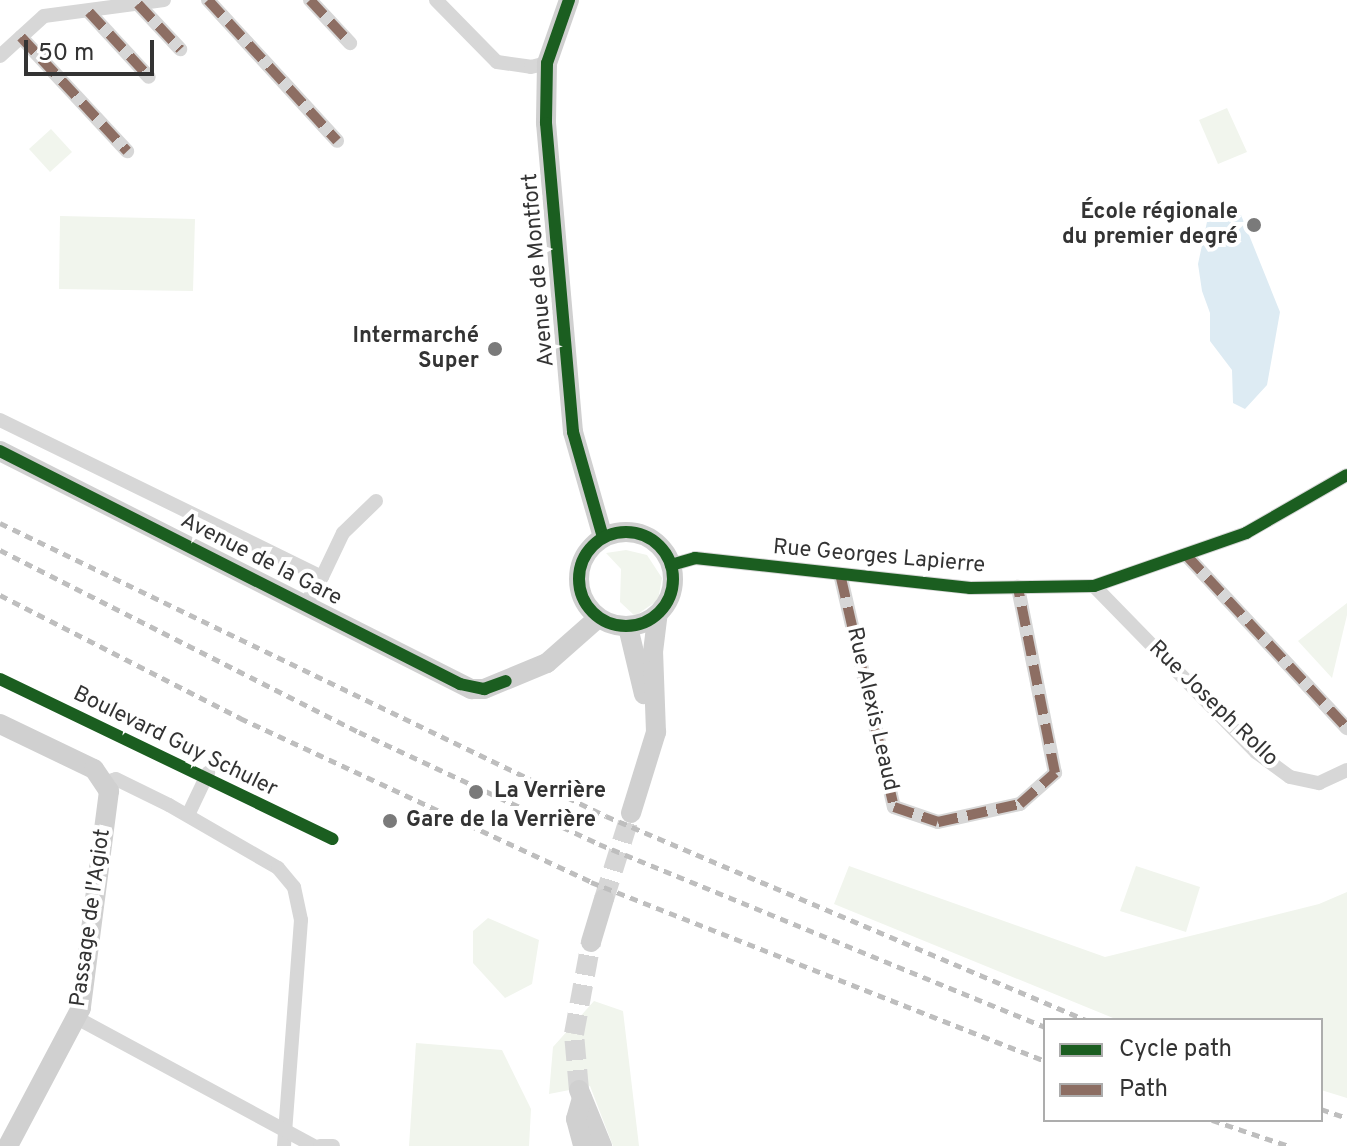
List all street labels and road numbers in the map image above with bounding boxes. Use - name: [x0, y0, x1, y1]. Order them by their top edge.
- street label: Avenue de Montfort: [517, 172, 561, 368]
- street label: Avenue de la Gare: [176, 508, 346, 612]
- street label: Rue Georges Lapierre: [772, 535, 986, 579]
- street label: Rue Alexis Leaud: [840, 624, 904, 794]
- street label: Rue Joseph Rollo: [1143, 635, 1283, 773]
- street label: Boulevard Guy Schuler: [68, 681, 282, 803]
- street label: Passage de l'Agiot: [65, 827, 117, 1009]

